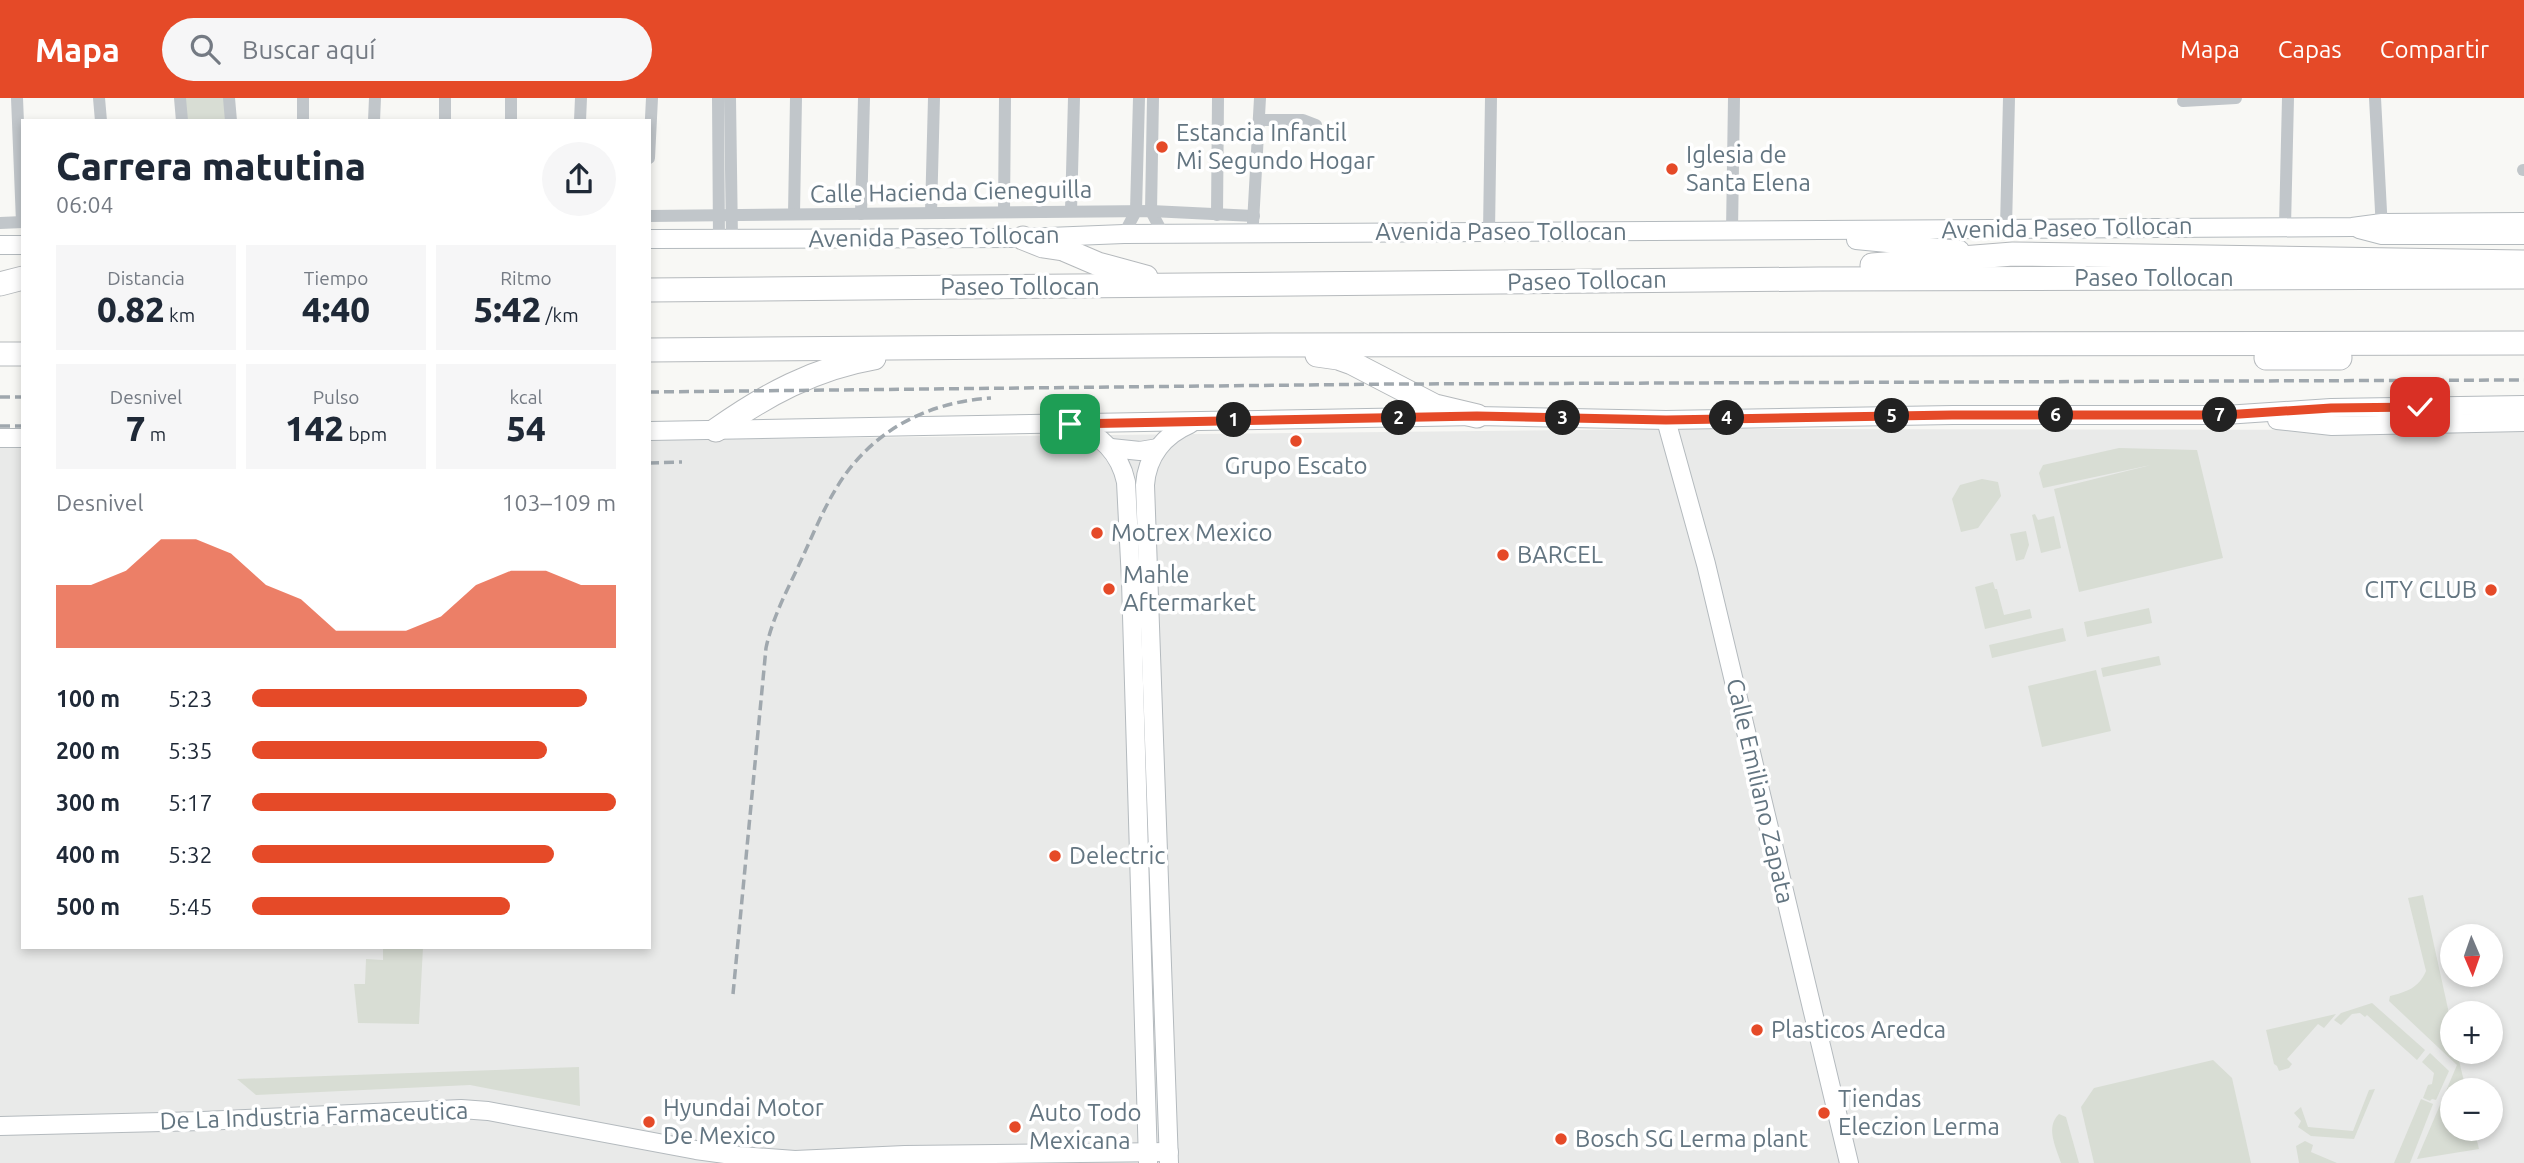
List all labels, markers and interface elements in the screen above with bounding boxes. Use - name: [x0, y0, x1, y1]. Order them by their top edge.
- search box: [162, 18, 652, 81]
- icon: search: [186, 30, 224, 68]
- text: Mapa: [35, 31, 120, 68]
- text: Buscar aquí: [242, 35, 376, 64]
- text: Mapa: [2180, 36, 2240, 63]
- text: Capas: [2278, 36, 2342, 63]
- text: Compartir: [2380, 36, 2489, 63]
- place label: Estancia Infantil Mi Segundo Hogar: [1176, 119, 1375, 174]
- marker: Estancia Infantil Mi Segundo Hogar: [1154, 139, 1170, 155]
- place label: Iglesia de Santa Elena: [1686, 141, 1811, 196]
- button: share: [542, 142, 616, 216]
- text: Carrera matutina: [56, 145, 366, 187]
- marker: Iglesia de Santa Elena: [1664, 161, 1680, 177]
- street label: Calle Hacienda Cieneguilla: [810, 176, 1092, 207]
- text: 06:04: [56, 192, 114, 217]
- street label: Avenida Paseo Tollocan: [1941, 212, 2193, 243]
- street label: Avenida Paseo Tollocan: [1375, 218, 1627, 245]
- street label: Avenida Paseo Tollocan: [808, 221, 1060, 252]
- street label: Paseo Tollocan: [2074, 264, 2234, 291]
- street label: Paseo Tollocan: [1507, 266, 1667, 295]
- text: Distancia: [107, 267, 185, 289]
- text: Tiempo: [304, 267, 368, 289]
- text: Ritmo: [500, 267, 552, 289]
- street label: Paseo Tollocan: [940, 273, 1100, 300]
- text: 0.82: [97, 289, 165, 329]
- text: 4:40: [302, 289, 370, 329]
- text: 5:42: [473, 289, 541, 329]
- text: km: [165, 304, 195, 326]
- text: /km: [541, 304, 579, 326]
- pin: [2390, 377, 2450, 437]
- text: Desnivel: [110, 386, 182, 408]
- text: Pulso: [313, 386, 359, 408]
- text: kcal: [510, 386, 542, 408]
- icon: check: [2401, 388, 2439, 426]
- pin: [1040, 394, 1100, 454]
- pin: 5: [1874, 398, 1910, 434]
- pin: 6: [2038, 398, 2074, 432]
- pin: 7: [2202, 398, 2238, 432]
- pin: 2: [1382, 400, 1416, 436]
- pin: 3: [1546, 400, 1580, 436]
- pin: 4: [1710, 400, 1744, 436]
- pin: 1: [1216, 402, 1252, 438]
- text: 6: [2050, 403, 2061, 425]
- text: 7: [2214, 403, 2225, 425]
- text: 5: [1886, 404, 1897, 426]
- icon: arrive: [1051, 405, 1089, 443]
- text: 2: [1393, 406, 1404, 428]
- text: 3: [1557, 406, 1568, 428]
- text: 4: [1721, 406, 1732, 428]
- text: 7: [126, 408, 146, 448]
- text: 142: [285, 408, 344, 448]
- text: 54: [506, 408, 546, 448]
- text: 1: [1228, 408, 1239, 430]
- text: m: [146, 423, 166, 445]
- text: bpm: [344, 423, 387, 445]
- marker: Grupo Escato: [1288, 433, 1304, 449]
- place label: Grupo Escato: [1224, 452, 1368, 479]
- text: Desnivel: [56, 490, 144, 515]
- text: 103–109 m: [502, 490, 616, 515]
- place label: Motrex Mexico: [1111, 519, 1272, 546]
- marker: Motrex Mexico: [1089, 525, 1105, 541]
- place label: BARCEL: [1517, 541, 1603, 568]
- marker: BARCEL: [1495, 547, 1511, 563]
- place label: Mahle Aftermarket: [1123, 561, 1257, 616]
- place label: CITY CLUB: [2364, 576, 2477, 603]
- marker: Mahle Aftermarket: [1101, 581, 1117, 597]
- marker: CITY CLUB: [2483, 582, 2499, 598]
- street label: Calle Emiliano Zapata: [1721, 676, 1800, 906]
- text: 100 m: [56, 686, 120, 711]
- text: 5:23: [168, 686, 213, 711]
- text: 200 m: [56, 738, 120, 763]
- text: 5:35: [168, 738, 213, 763]
- text: 300 m: [56, 790, 120, 815]
- text: 5:17: [168, 790, 213, 815]
- text: 400 m: [56, 842, 120, 867]
- text: 5:32: [168, 842, 213, 867]
- place label: Delectric: [1069, 842, 1165, 869]
- marker: Delectric: [1047, 848, 1063, 864]
- text: 500 m: [56, 894, 120, 919]
- text: 5:45: [168, 894, 213, 919]
- north arrow: [2440, 924, 2502, 987]
- map controls: [2440, 924, 2503, 1141]
- button: +: [2440, 1001, 2503, 1064]
- place label: Plasticos Aredca: [1771, 1016, 1946, 1043]
- marker: Plasticos Aredca: [1749, 1022, 1765, 1038]
- button: −: [2440, 1078, 2503, 1141]
- place label: Tiendas Eleczion Lerma: [1838, 1085, 2000, 1140]
- place label: Hyundai Motor De Mexico: [663, 1094, 824, 1149]
- street label: De La Industria Farmaceutica: [159, 1097, 469, 1134]
- place label: Auto Todo Mexicana: [1029, 1099, 1142, 1154]
- marker: Tiendas Eleczion Lerma: [1816, 1105, 1832, 1121]
- marker: Hyundai Motor De Mexico: [641, 1114, 657, 1130]
- marker: Auto Todo Mexicana: [1007, 1119, 1023, 1135]
- place label: Bosch SG Lerma plant: [1575, 1125, 1809, 1152]
- marker: Bosch SG Lerma plant: [1553, 1131, 1569, 1147]

